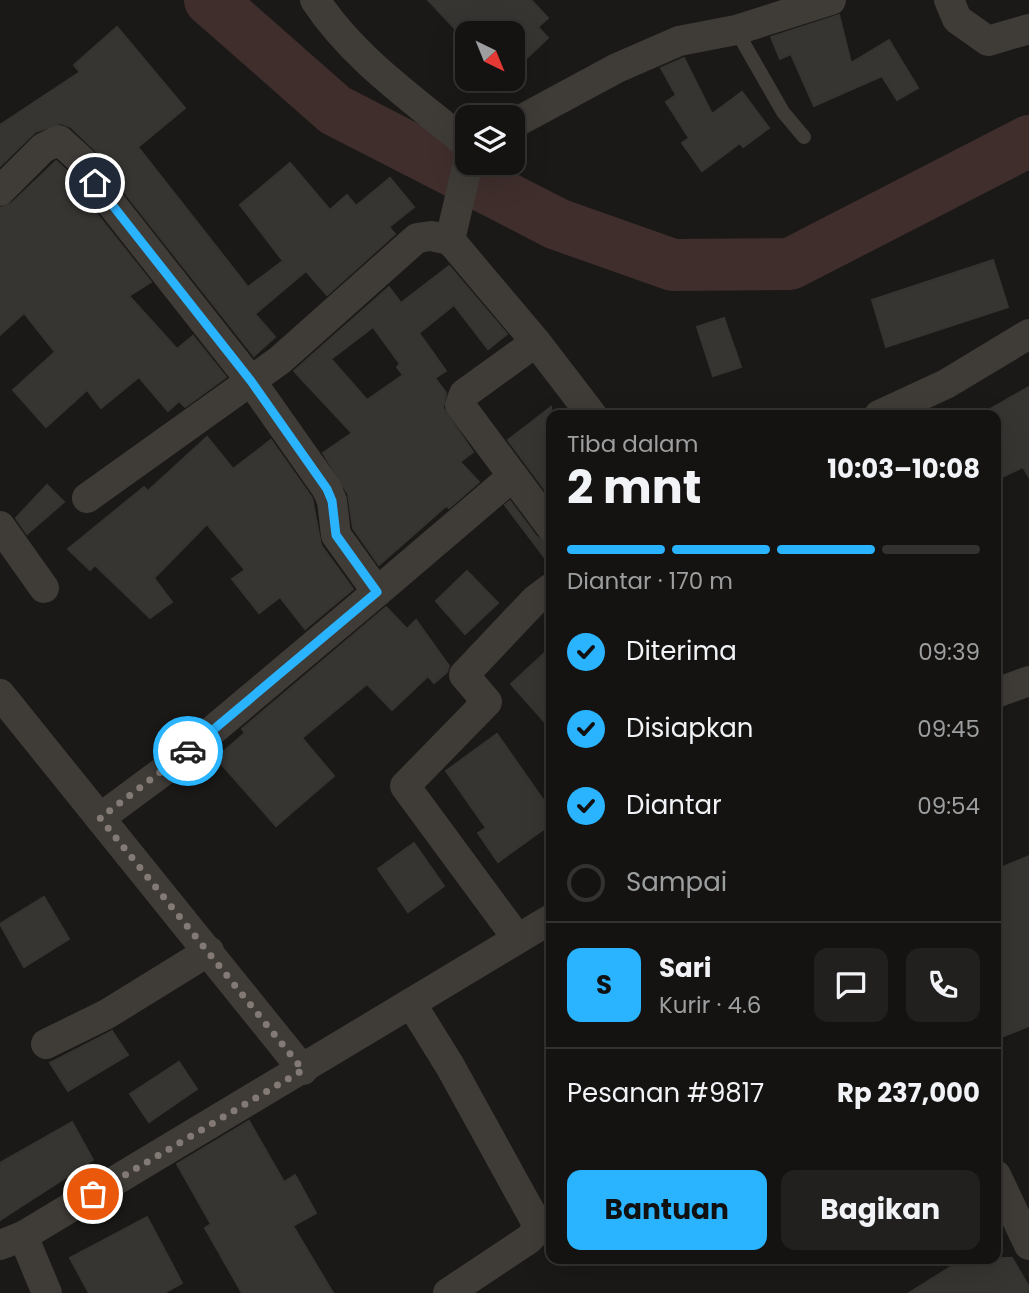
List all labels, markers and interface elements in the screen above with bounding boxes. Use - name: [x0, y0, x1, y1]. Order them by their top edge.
- north arrow: [455, 21, 525, 91]
- map controls: [455, 21, 525, 175]
- button: layers: [455, 105, 525, 175]
- pin: [65, 153, 125, 213]
- icon: home: [76, 164, 114, 202]
- text: Tiba dalam: [567, 428, 698, 460]
- text: 10:03–10:08: [827, 451, 980, 487]
- text: 2 mnt: [567, 455, 701, 519]
- text: Diantar · 170 m: [567, 565, 733, 597]
- icon: check: [567, 633, 605, 671]
- text: Diterima: [626, 633, 737, 669]
- text: 09:39: [918, 636, 980, 668]
- icon: check: [567, 710, 605, 748]
- text: Disiapkan: [626, 710, 754, 746]
- text: 09:45: [917, 713, 980, 745]
- courier: [153, 716, 223, 786]
- icon: car: [169, 732, 207, 770]
- icon: check: [567, 787, 605, 825]
- text: Diantar: [626, 787, 722, 823]
- text: 09:54: [917, 790, 980, 822]
- text: Sampai: [626, 864, 727, 900]
- button: chat: [814, 948, 888, 1022]
- button: phone: [906, 948, 980, 1022]
- text: Sari: [659, 950, 711, 986]
- text: S: [596, 967, 612, 1003]
- text: Kurir · 4.6: [659, 989, 761, 1021]
- text: Pesanan #9817: [567, 1075, 764, 1111]
- text: Rp 237,000: [837, 1075, 980, 1111]
- pin: [63, 1164, 123, 1224]
- button: Bantuan: [567, 1170, 767, 1250]
- button: Bagikan: [781, 1170, 980, 1250]
- icon: bag: [74, 1175, 112, 1213]

